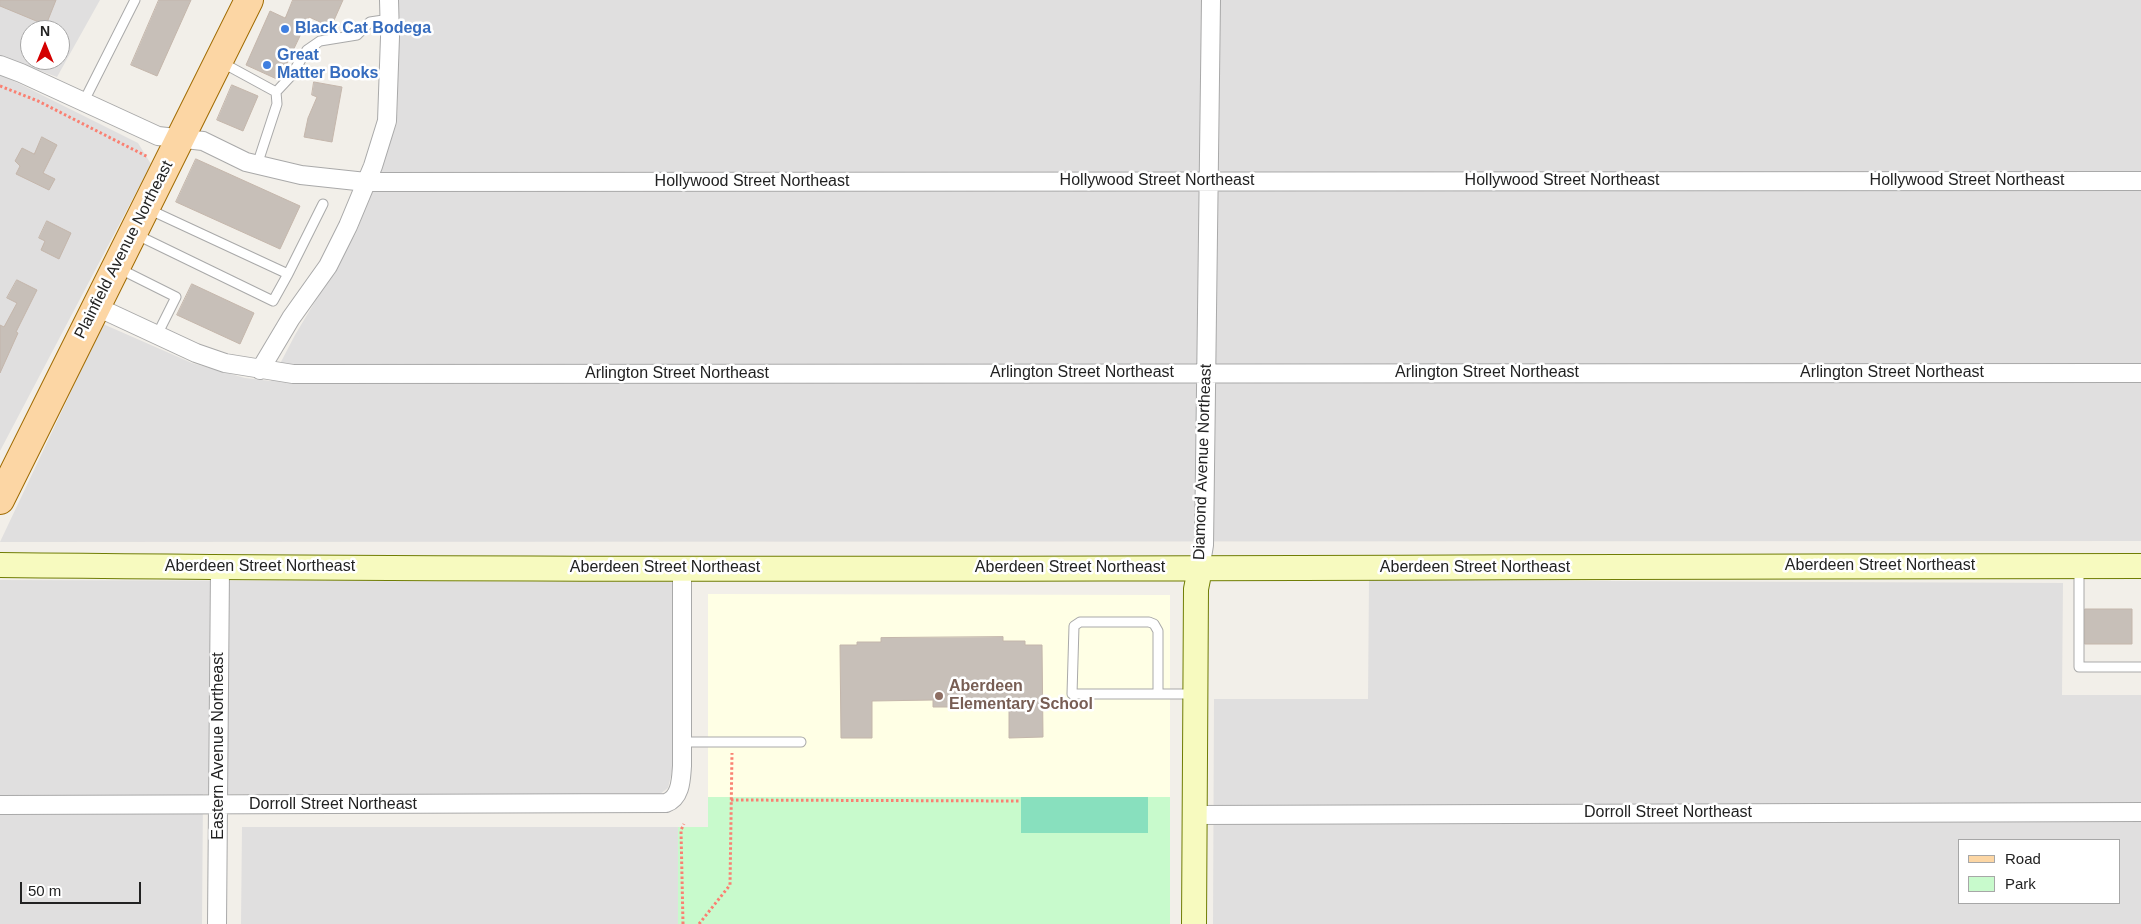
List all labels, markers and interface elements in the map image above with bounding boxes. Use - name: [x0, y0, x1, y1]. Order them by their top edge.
- place label: Black Cat Bodega: [295, 19, 431, 39]
- north arrow: [20, 20, 70, 70]
- text: N: [40, 23, 50, 39]
- marker: Black Cat Bodega: [279, 23, 291, 35]
- place label: Great Matter Books: [277, 46, 378, 84]
- marker: Great Matter Books: [261, 59, 273, 71]
- street label: Plainfield Avenue Northeast: [71, 158, 177, 342]
- street label: Hollywood Street Northeast: [1060, 171, 1254, 191]
- street label: Hollywood Street Northeast: [1465, 171, 1659, 191]
- street label: Hollywood Street Northeast: [1870, 171, 2064, 191]
- street label: Hollywood Street Northeast: [655, 172, 849, 192]
- street label: Arlington Street Northeast: [990, 363, 1174, 383]
- street label: Arlington Street Northeast: [1395, 363, 1579, 383]
- street label: Arlington Street Northeast: [1800, 363, 1984, 383]
- street label: Arlington Street Northeast: [585, 364, 769, 384]
- street label: Diamond Avenue Northeast: [1190, 364, 1216, 560]
- street label: Aberdeen Street Northeast: [1785, 556, 1975, 576]
- street label: Aberdeen Street Northeast: [165, 557, 355, 577]
- street label: Aberdeen Street Northeast: [570, 558, 760, 578]
- street label: Aberdeen Street Northeast: [975, 558, 1165, 578]
- street label: Aberdeen Street Northeast: [1380, 558, 1570, 578]
- street label: Eastern Avenue Northeast: [209, 652, 229, 840]
- place label: Aberdeen Elementary School: [949, 677, 1093, 715]
- marker: Aberdeen Elementary School: [933, 690, 945, 702]
- street label: Dorroll Street Northeast: [249, 795, 417, 815]
- street label: Dorroll Street Northeast: [1584, 803, 1752, 823]
- legend: [1958, 839, 2121, 904]
- text: Road: [2005, 850, 2041, 867]
- scale bar: [22, 872, 144, 904]
- text: Park: [2005, 875, 2036, 892]
- text: 50 m: [28, 882, 61, 899]

